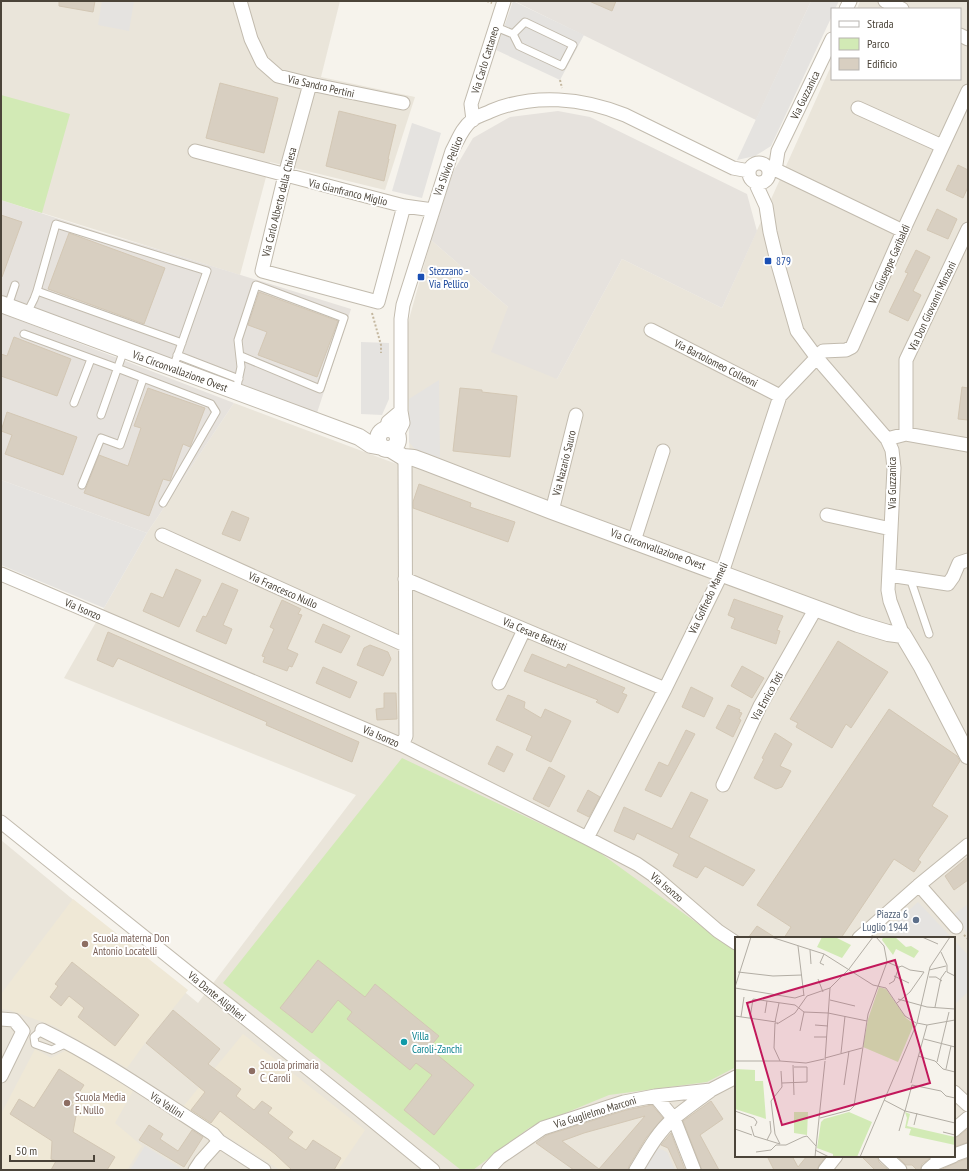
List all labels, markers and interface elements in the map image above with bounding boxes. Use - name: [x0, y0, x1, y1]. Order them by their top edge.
- legend: [831, 8, 961, 80]
- text: Strada: [867, 16, 894, 31]
- street label: Via Carlo Cattaneo: [468, 24, 502, 96]
- text: Parco: [867, 36, 889, 51]
- text: Edificio: [867, 56, 897, 71]
- street label: Via Guzzanica: [787, 68, 823, 122]
- street label: Via Sandro Pertini: [285, 71, 356, 100]
- street label: Via Silvio Pellico: [430, 134, 466, 199]
- street label: Via Carlo Alberto dalla Chiesa: [258, 146, 299, 259]
- street label: Via Gianfranco Miglio: [306, 175, 389, 209]
- street label: Via Giuseppe Garibaldi: [865, 222, 913, 307]
- place label: 879: [776, 254, 791, 268]
- marker: 879: [763, 256, 773, 266]
- street label: Via Don Giovanni Minzoni: [905, 259, 959, 354]
- place label: Stezzano - Via Pellico: [428, 264, 469, 291]
- marker: Stezzano - Via Pellico: [416, 272, 426, 282]
- street label: Via Bartolomeo Colleoni: [671, 335, 760, 390]
- street label: Via Circonvallazione Ovest: [129, 347, 230, 395]
- street label: Via Nazario Sauro: [549, 429, 579, 498]
- street label: Via Guzzanica: [885, 457, 899, 510]
- street label: Via Circonvallazione Ovest: [607, 525, 708, 573]
- street label: Via Goffredo Mameli: [685, 560, 731, 637]
- street label: Via Francesco Nullo: [245, 568, 320, 612]
- street label: Via Isonzo: [62, 595, 104, 623]
- street label: Via Cesare Battisti: [500, 614, 569, 654]
- street label: Via Enrico Toti: [747, 669, 786, 724]
- street label: Via Isonzo: [360, 722, 402, 750]
- street label: Via Isonzo: [647, 869, 686, 905]
- place label: Piazza 6 Luglio 1944: [862, 907, 908, 934]
- marker: Piazza 6 Luglio 1944: [911, 915, 921, 925]
- place label: Scuola materna Don Antonio Locatelli: [93, 931, 170, 958]
- inset map: [735, 937, 955, 1157]
- marker: Scuola materna Don Antonio Locatelli: [80, 939, 90, 949]
- street label: Via Dante Alighieri: [184, 968, 249, 1024]
- place label: Villa Caroli-Zanchi: [411, 1029, 462, 1056]
- marker: Villa Caroli-Zanchi: [399, 1037, 409, 1047]
- place label: Scuola primaria C. Caroli: [260, 1058, 319, 1085]
- marker: Scuola primaria C. Caroli: [247, 1066, 257, 1076]
- street label: Via Vallini: [147, 1088, 187, 1121]
- place label: Scuola Media F. Nullo: [75, 1090, 126, 1117]
- street label: Via Guglielmo Marconi: [551, 1093, 638, 1131]
- marker: Scuola Media F. Nullo: [62, 1098, 72, 1108]
- scale bar: [10, 1137, 94, 1163]
- text: 50 m: [16, 1143, 37, 1158]

